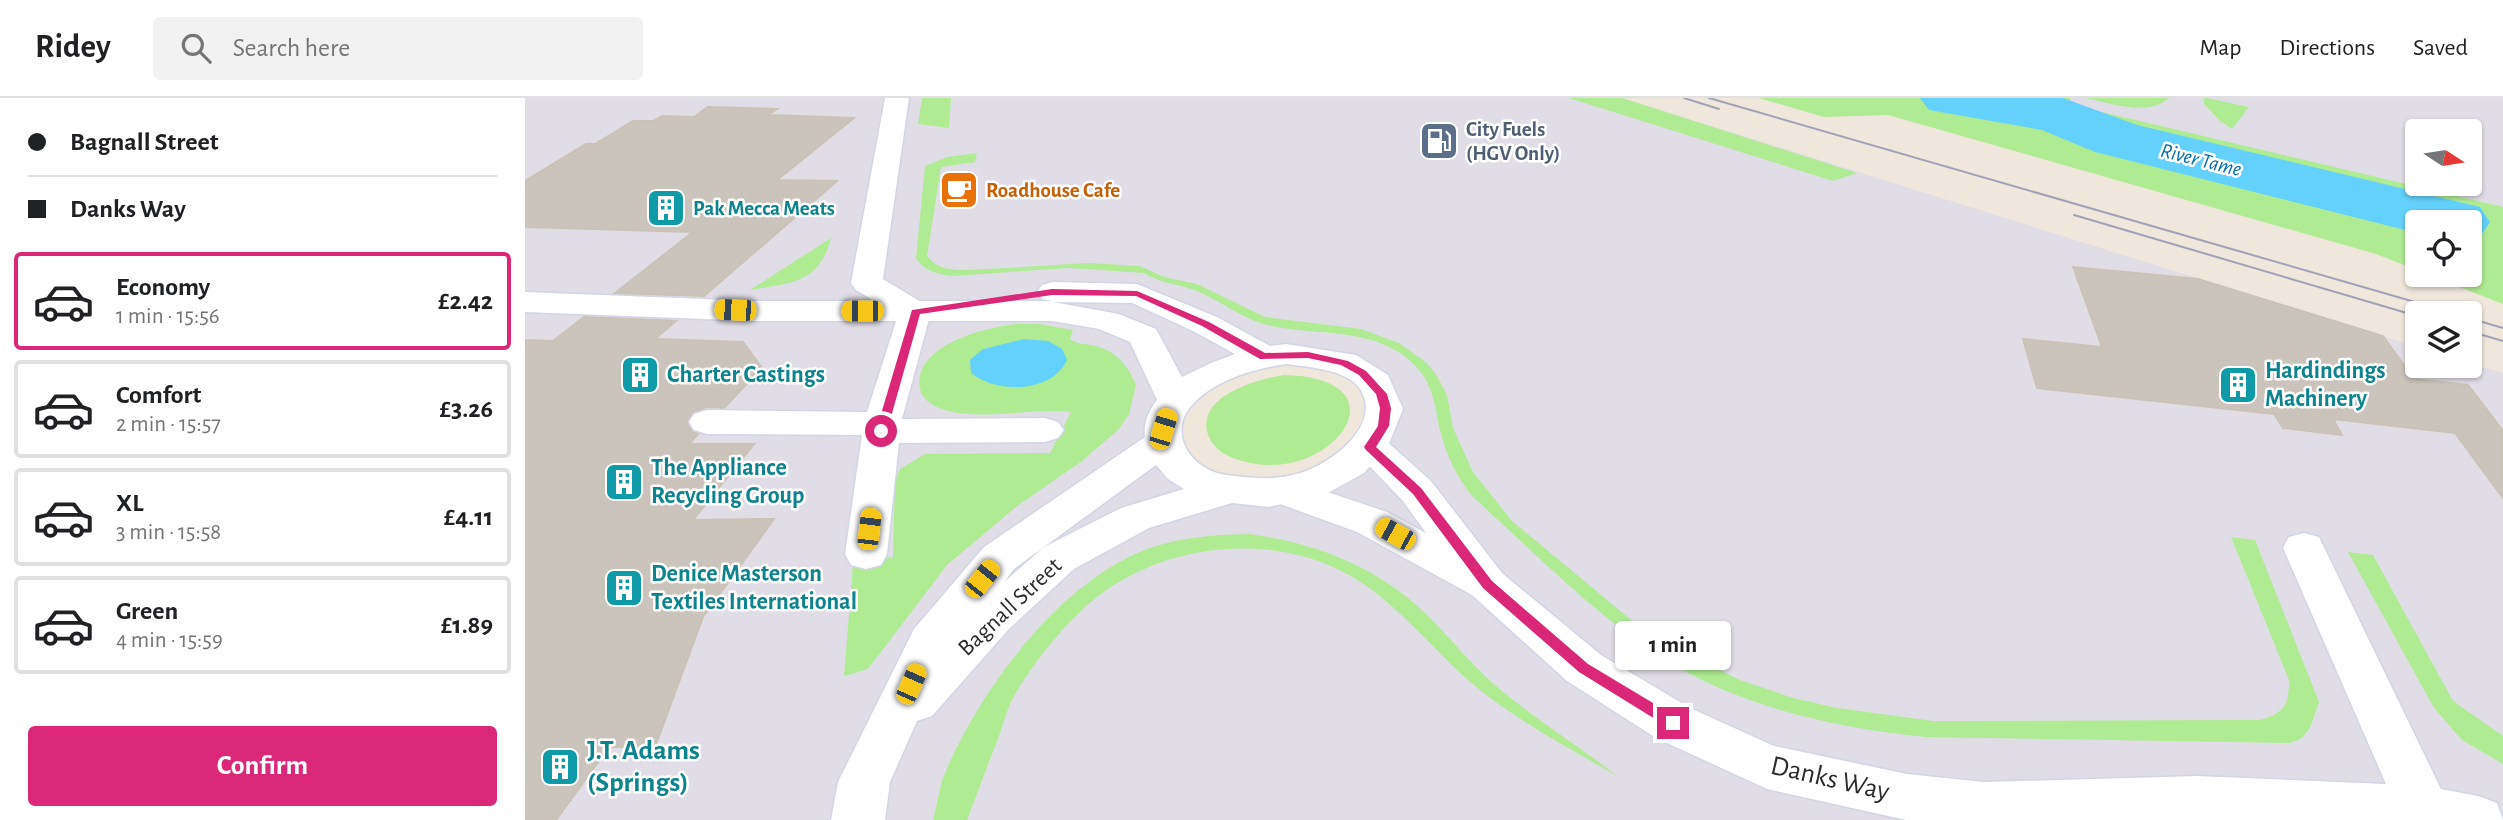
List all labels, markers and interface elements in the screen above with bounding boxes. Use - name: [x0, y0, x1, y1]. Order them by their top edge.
- search box: [153, 17, 643, 80]
- icon: search: [177, 29, 215, 67]
- text: Ridey: [35, 31, 111, 64]
- text: Search here: [233, 35, 350, 61]
- text: Map: [2199, 36, 2241, 60]
- text: Directions: [2279, 36, 2375, 60]
- text: Saved: [2413, 36, 2468, 60]
- place label: City Fuels (HGV Only): [1466, 119, 1560, 164]
- north arrow: [2405, 119, 2481, 196]
- map controls: [2405, 119, 2482, 378]
- fuel station icon: City Fuels (HGV Only): [1418, 120, 1460, 162]
- text: Bagnall Street: [70, 129, 219, 155]
- water label: River Tame: [2158, 140, 2244, 180]
- cafe icon: Roadhouse Cafe: [938, 169, 980, 211]
- place label: Roadhouse Cafe: [986, 180, 1120, 201]
- building icon: Pak Mecca Meats: [645, 187, 687, 229]
- text: Danks Way: [70, 196, 186, 222]
- place label: Pak Mecca Meats: [693, 198, 835, 219]
- button: locate: [2405, 210, 2482, 287]
- icon: car: [32, 270, 95, 333]
- text: Economy: [116, 274, 210, 300]
- text: £2.42: [438, 288, 493, 314]
- car: [714, 299, 757, 321]
- car: [842, 301, 884, 322]
- button: layers: [2405, 301, 2482, 378]
- text: 1 min · 15:56: [116, 305, 220, 328]
- building icon: Charter Castings: [619, 354, 661, 396]
- place label: Hardindings Machinery: [2265, 359, 2385, 411]
- place label: Charter Castings: [667, 363, 825, 387]
- building icon: Hardindings Machinery: [2217, 364, 2259, 406]
- icon: car: [32, 378, 95, 441]
- text: Comfort: [116, 382, 201, 408]
- text: £3.26: [439, 396, 493, 422]
- car: [1147, 406, 1180, 452]
- text: 2 min · 15:57: [116, 413, 221, 436]
- route start: [865, 415, 897, 447]
- place label: The Appliance Recycling Group: [651, 456, 804, 508]
- building icon: The Appliance Recycling Group: [603, 461, 645, 503]
- icon: car: [32, 486, 95, 549]
- text: XL: [116, 490, 143, 516]
- text: £4.11: [444, 504, 493, 530]
- car: [857, 507, 882, 551]
- car: [1372, 515, 1419, 553]
- text: 3 min · 15:58: [116, 521, 221, 544]
- street label: Bagnall Street: [954, 553, 1067, 661]
- car: [961, 556, 1004, 602]
- place label: Denice Masterson Textiles International: [651, 562, 857, 614]
- building icon: Denice Masterson Textiles International: [603, 567, 645, 609]
- icon: car: [32, 594, 95, 657]
- text: Green: [116, 598, 178, 624]
- text: £1.89: [441, 612, 493, 638]
- callout: 1 min: [1615, 622, 1731, 670]
- text: 4 min · 15:59: [116, 629, 223, 652]
- text: 1 min: [1649, 634, 1697, 657]
- car: [893, 661, 930, 707]
- route end: [1657, 707, 1689, 739]
- button: Confirm: [28, 726, 497, 806]
- place label: J.T. Adams (Springs): [587, 737, 700, 797]
- building icon: J.T. Adams (Springs): [539, 746, 581, 788]
- street label: Danks Way: [1768, 752, 1892, 806]

